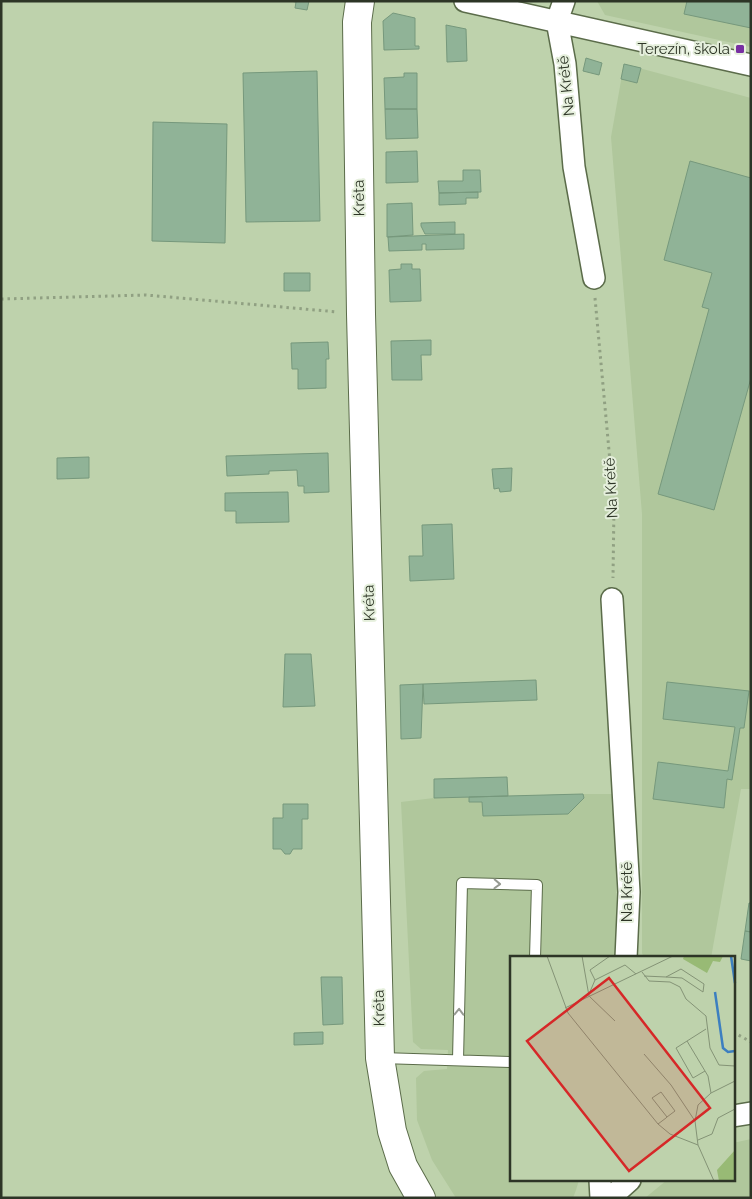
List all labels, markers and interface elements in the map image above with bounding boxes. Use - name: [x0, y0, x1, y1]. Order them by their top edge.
- place label: Terezín, škola: [637, 40, 730, 58]
- marker: Terezín, škola: [734, 43, 746, 55]
- street label: Na Krétě: [554, 55, 578, 117]
- street label: Kréta: [350, 180, 368, 216]
- street label: Na Krétě: [600, 457, 622, 519]
- street label: Kréta: [359, 584, 379, 622]
- street label: Na Krétě: [618, 862, 636, 922]
- one-way arrow: [493, 879, 501, 890]
- inset map: [510, 956, 734, 1182]
- street label: Kréta: [370, 990, 388, 1026]
- one-way arrow: [454, 1007, 464, 1015]

